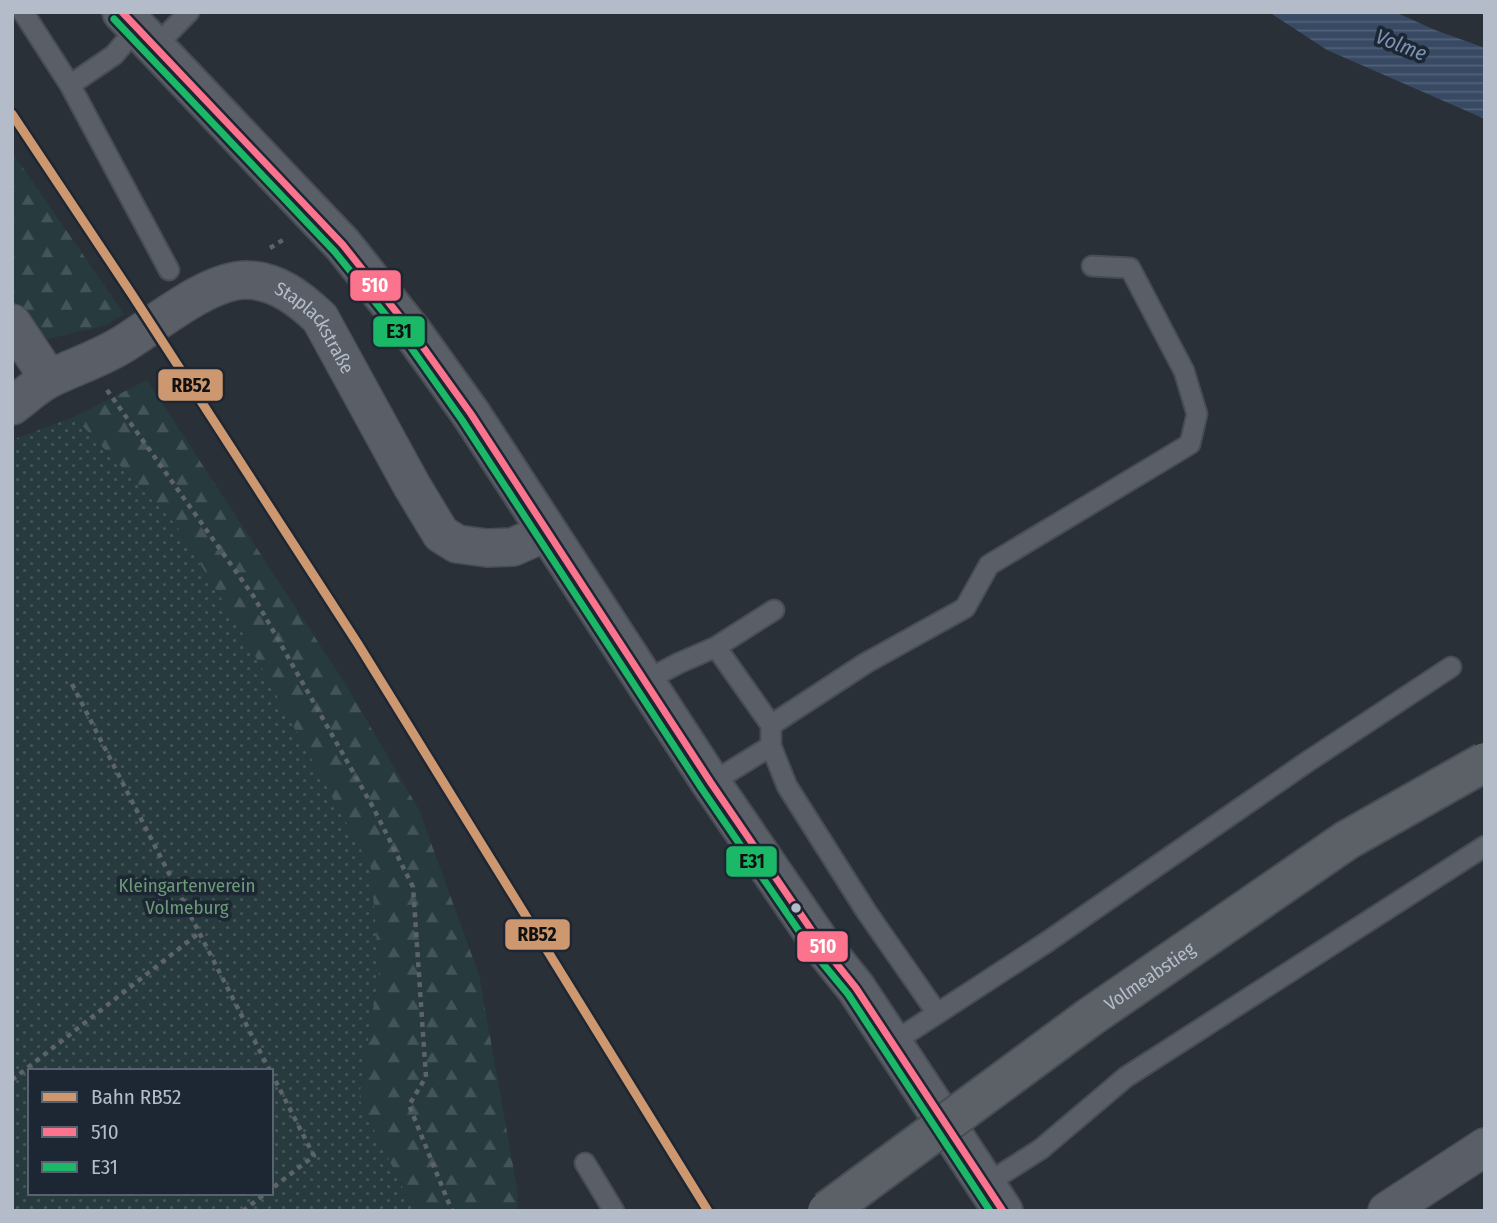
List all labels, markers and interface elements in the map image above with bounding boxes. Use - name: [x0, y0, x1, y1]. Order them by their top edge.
- water label: Volme: [1372, 23, 1430, 67]
- line badge: 510: [349, 269, 402, 302]
- text: 510: [362, 274, 388, 297]
- street label: Staplackstraße: [271, 277, 359, 378]
- line badge: E31: [372, 315, 426, 348]
- text: E31: [386, 320, 412, 343]
- line badge: RB52: [157, 368, 224, 402]
- text: RB52: [171, 374, 211, 397]
- line badge: E31: [725, 845, 778, 878]
- text: E31: [739, 850, 765, 873]
- park label: Kleingartenverein Volmeburg: [119, 874, 255, 919]
- unlabelled marker: [789, 901, 803, 915]
- line badge: RB52: [504, 918, 571, 951]
- text: RB52: [517, 923, 557, 946]
- line badge: 510: [796, 930, 849, 963]
- text: 510: [810, 935, 836, 958]
- street label: Volmeabstieg: [1100, 937, 1200, 1016]
- legend: [28, 1069, 273, 1195]
- text: Bahn RB52: [91, 1084, 181, 1110]
- text: 510: [91, 1119, 119, 1145]
- text: E31: [91, 1154, 118, 1180]

